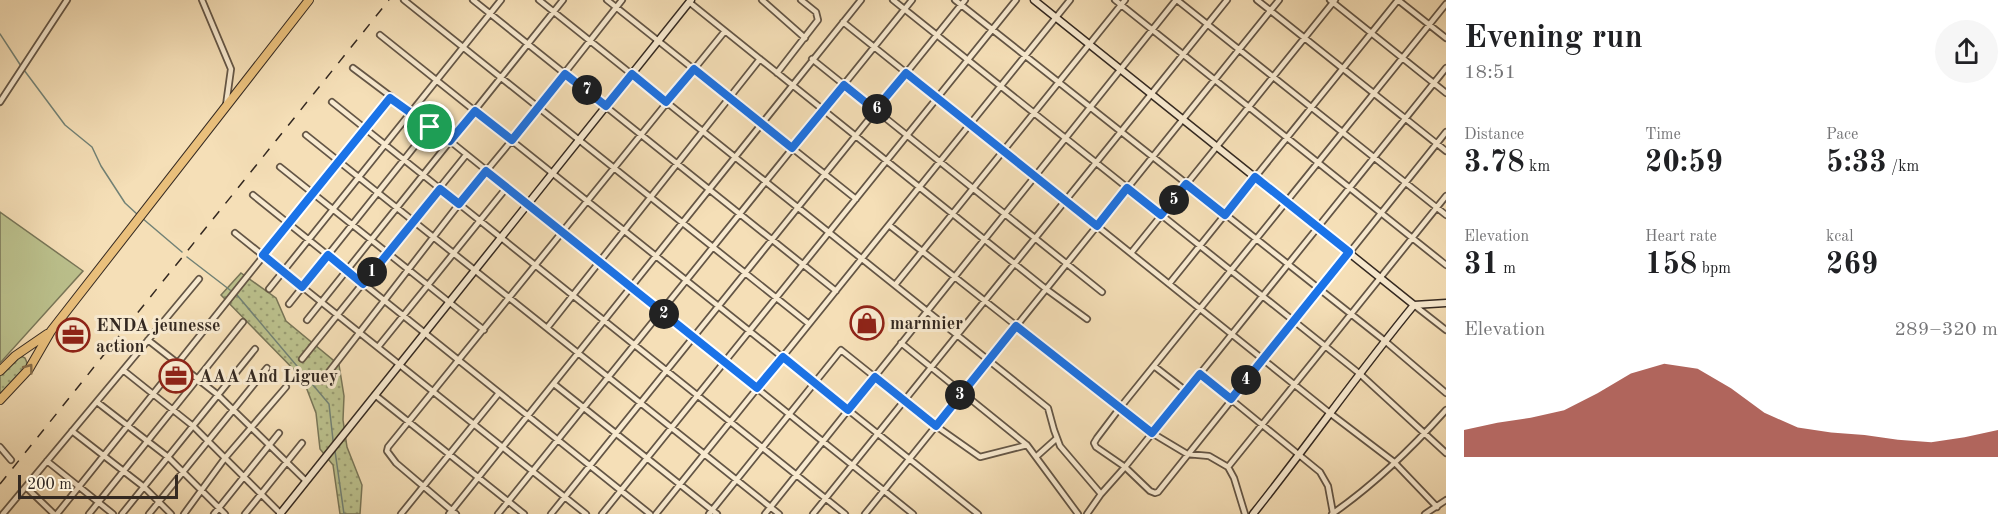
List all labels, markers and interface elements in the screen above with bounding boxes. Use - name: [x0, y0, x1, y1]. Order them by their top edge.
- button: share: [1935, 20, 1998, 83]
- text: Evening run: [1464, 22, 1643, 55]
- text: 18:51: [1464, 63, 1516, 83]
- pin: 7: [572, 75, 602, 105]
- text: 7: [582, 82, 592, 98]
- pin: 6: [862, 94, 892, 124]
- pin: [404, 101, 455, 152]
- text: 6: [872, 101, 882, 117]
- icon: arrive: [413, 110, 446, 143]
- text: Distance: [1464, 127, 1524, 143]
- text: Time: [1645, 127, 1681, 143]
- text: Pace: [1826, 127, 1858, 143]
- text: 3.78: [1464, 148, 1525, 178]
- text: 20:59: [1645, 148, 1723, 178]
- text: 5:33: [1826, 148, 1887, 178]
- text: km: [1525, 159, 1550, 175]
- text: /km: [1887, 159, 1919, 175]
- pin: 5: [1159, 185, 1189, 215]
- text: 5: [1169, 192, 1179, 208]
- text: Elevation: [1464, 229, 1529, 245]
- text: Heart rate: [1645, 229, 1717, 245]
- text: kcal: [1826, 229, 1854, 245]
- text: 31: [1464, 250, 1499, 280]
- text: 158: [1645, 250, 1697, 280]
- text: 269: [1826, 250, 1878, 280]
- pin: 1: [357, 257, 387, 287]
- text: m: [1499, 261, 1516, 277]
- text: bpm: [1697, 261, 1731, 277]
- text: 1: [367, 264, 377, 280]
- pin: 2: [649, 299, 679, 329]
- shop icon: marnnier: [849, 305, 885, 341]
- text: 2: [659, 306, 669, 322]
- place label: marnnier: [890, 315, 963, 333]
- office icon: ENDA jeunesse action: [55, 317, 91, 353]
- place label: ENDA jeunesse action: [96, 317, 220, 356]
- text: Elevation: [1464, 320, 1545, 340]
- text: 289–320 m: [1895, 320, 1998, 340]
- office icon: AAA And Liguey: [158, 358, 194, 394]
- one-way arrow: [21, 364, 32, 375]
- pin: 4: [1231, 365, 1261, 395]
- place label: AAA And Liguey: [199, 368, 338, 386]
- text: 4: [1241, 372, 1251, 388]
- pin: 3: [945, 380, 975, 410]
- text: 3: [955, 387, 965, 403]
- scale bar: [18, 472, 178, 500]
- text: 200 m: [27, 477, 72, 493]

